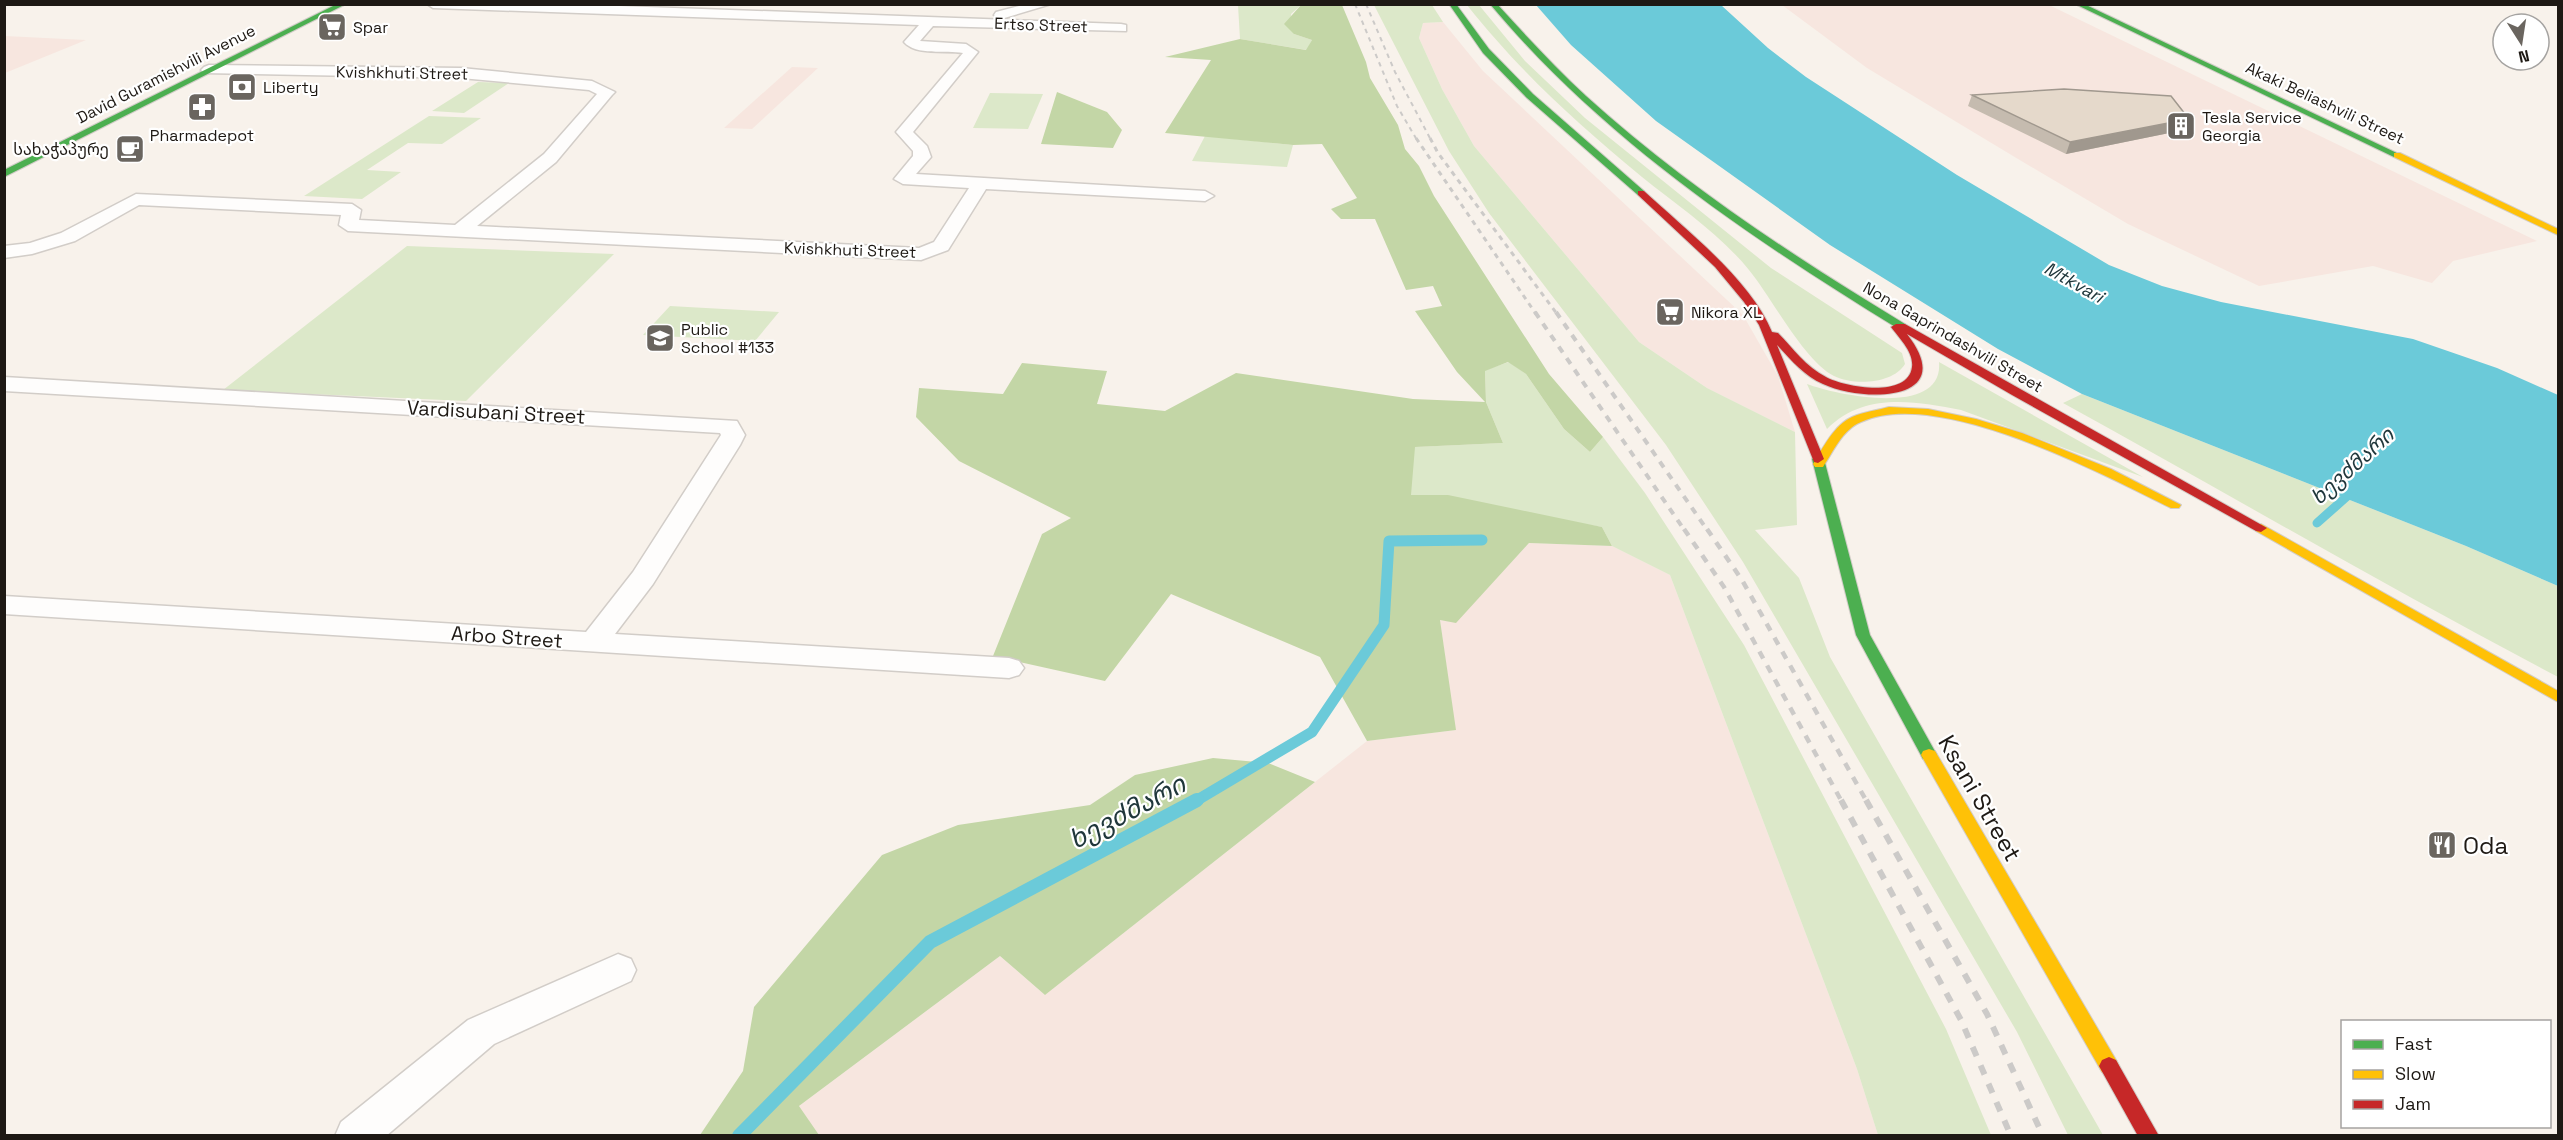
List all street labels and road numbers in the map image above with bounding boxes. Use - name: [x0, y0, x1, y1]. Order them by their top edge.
- street label: Ertso Street: [994, 13, 1088, 37]
- street label: David Guramishvili Avenue: [73, 20, 259, 128]
- street label: Akaki Beliashvili Street: [2242, 57, 2408, 149]
- street label: Kvishkhuti Street: [336, 61, 468, 85]
- street label: Kvishkhuti Street: [783, 237, 917, 263]
- street label: Nona Gaprindashvili Street: [1859, 277, 2047, 397]
- street label: Vardisubani Street: [406, 394, 586, 430]
- street label: Arbo Street: [450, 620, 564, 654]
- street label: Ksani Street: [1931, 729, 2029, 867]

